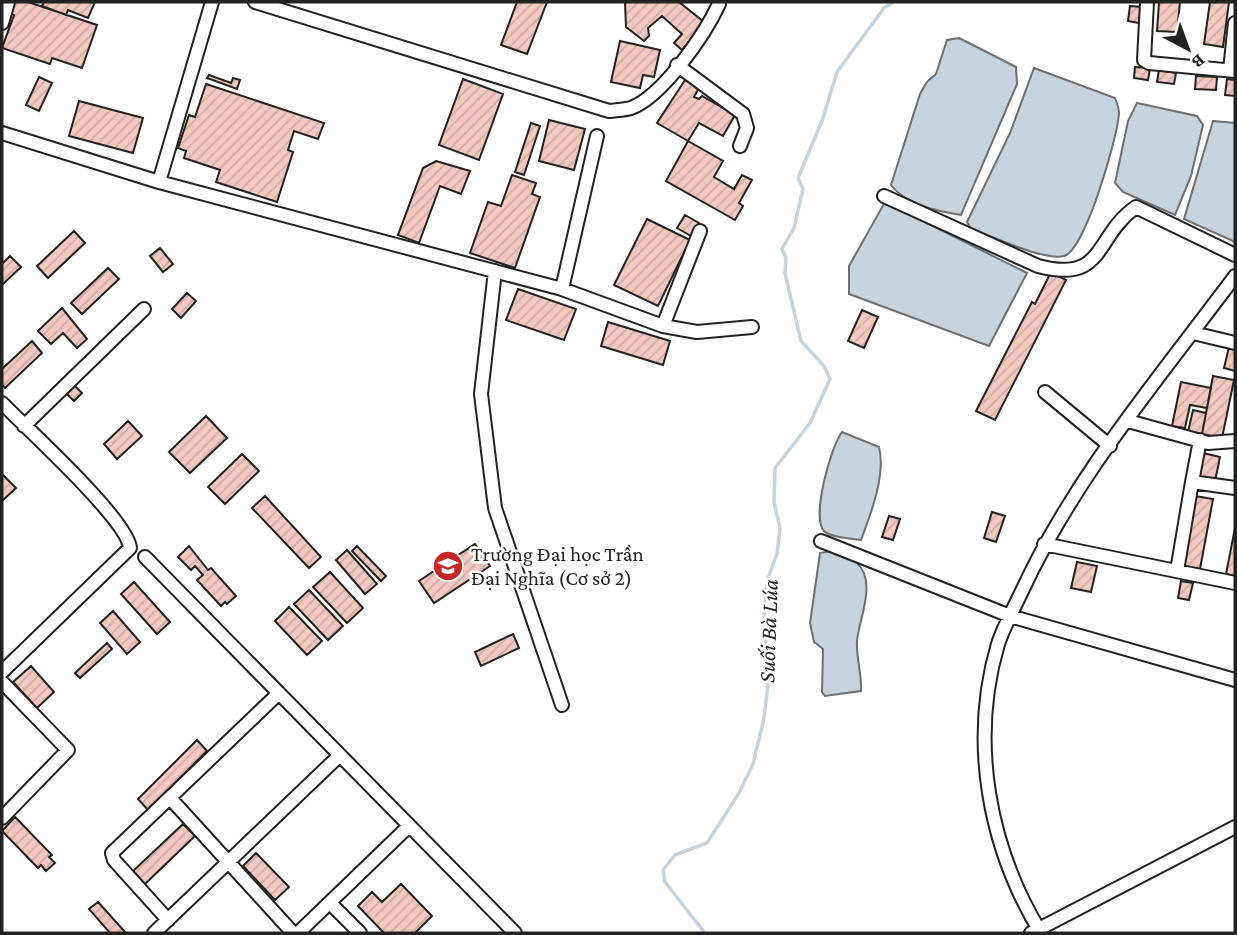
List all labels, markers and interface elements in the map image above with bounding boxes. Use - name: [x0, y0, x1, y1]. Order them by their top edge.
- north arrow: [1153, 14, 1223, 84]
- text: B: [1188, 50, 1210, 73]
- place label: Trường Đại học Trần Đại Nghĩa (Cơ sở 2): [471, 542, 644, 590]
- school or university icon: Trường Đại học Trần Đại Nghĩa (Cơ sở 2): [431, 549, 465, 583]
- water label: Suối Bà Lúa: [753, 578, 783, 683]

